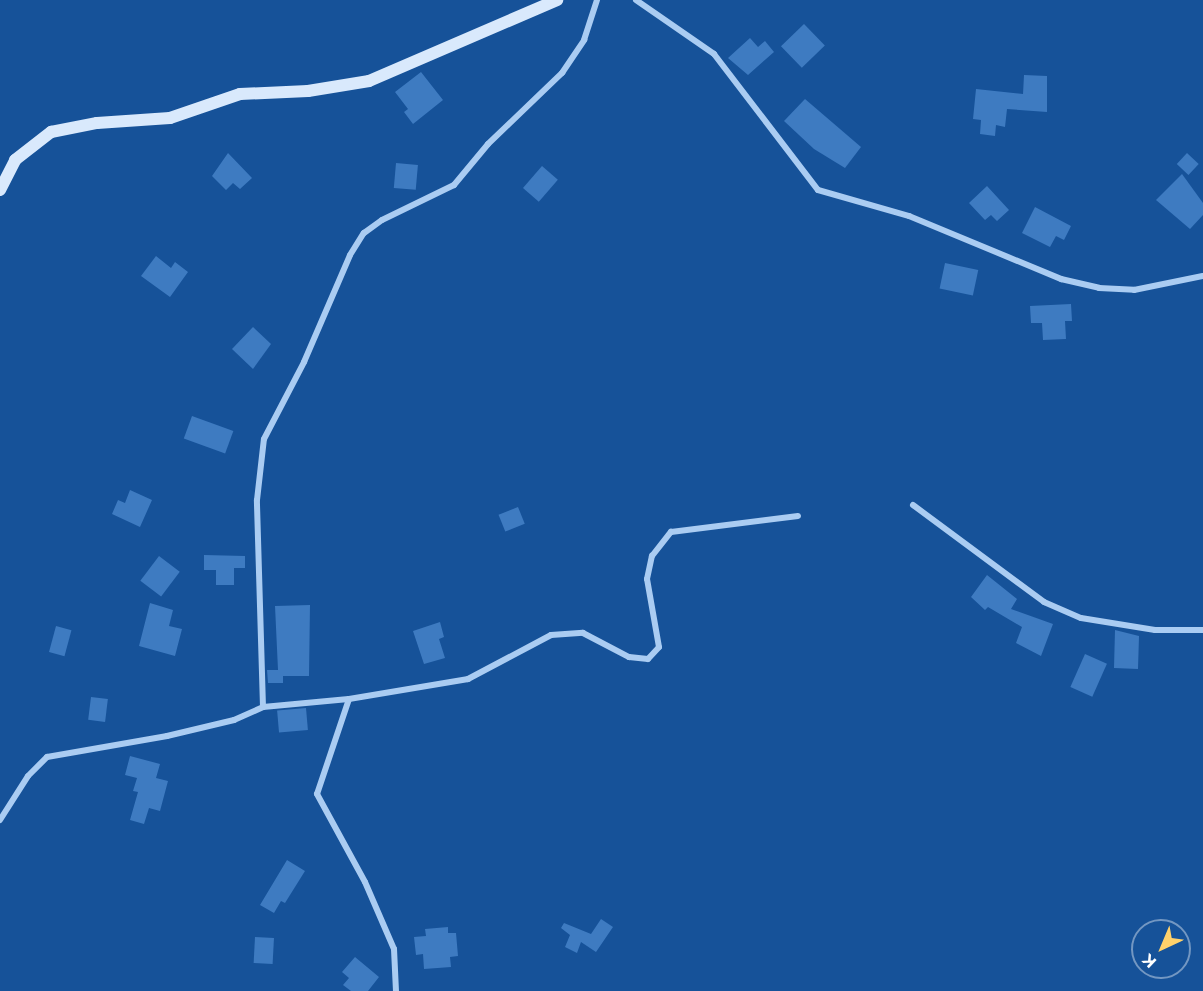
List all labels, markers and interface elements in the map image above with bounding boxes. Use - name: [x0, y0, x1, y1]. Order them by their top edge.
- north arrow: [1131, 919, 1191, 979]
- text: K: [1139, 950, 1160, 972]

